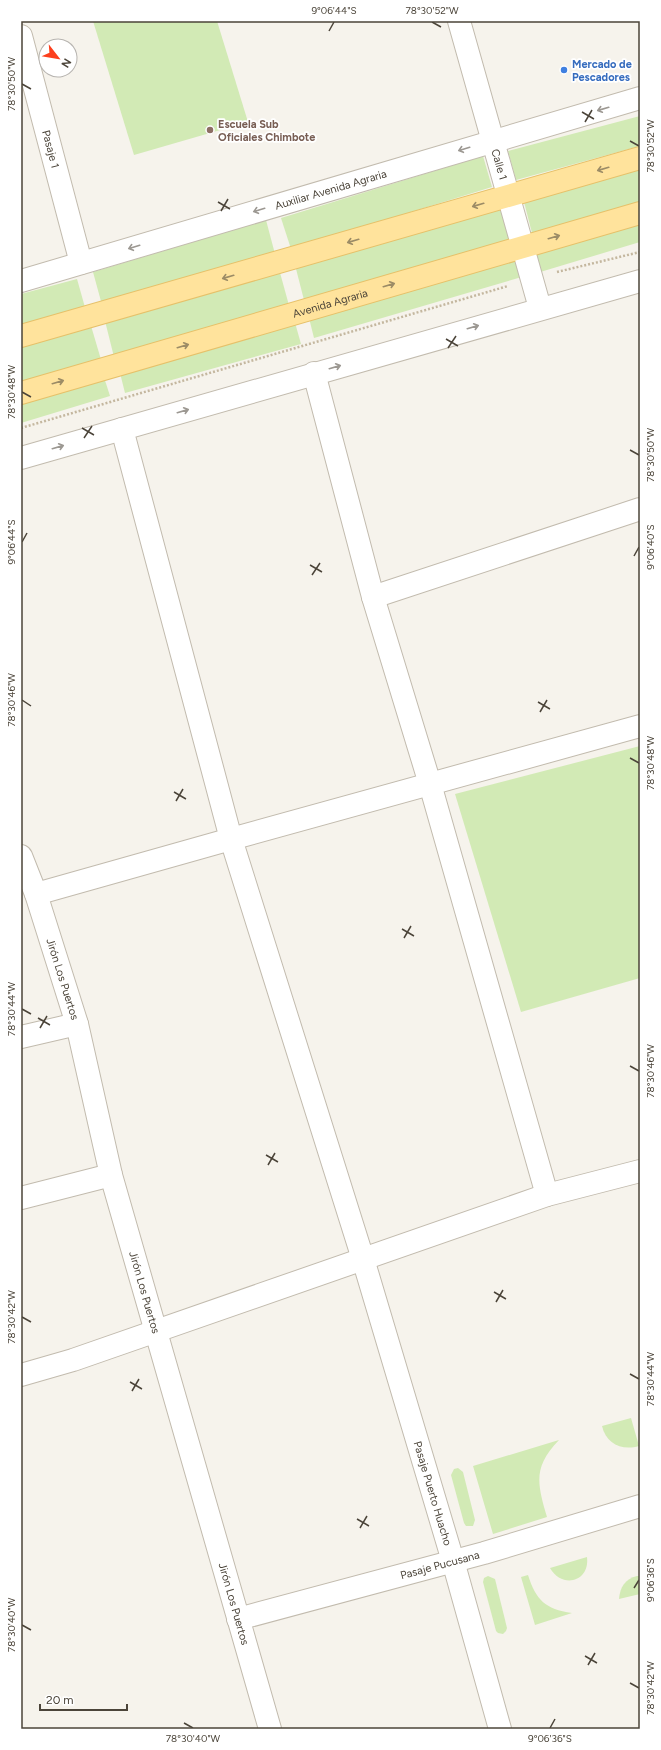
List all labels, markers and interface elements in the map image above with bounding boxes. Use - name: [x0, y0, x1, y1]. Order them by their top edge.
- text: 9°06'44"S: [311, 4, 357, 17]
- text: 78°30'52"W: [405, 4, 459, 17]
- north arrow: [38, 38, 78, 78]
- text: N: [58, 56, 74, 70]
- text: 78°30'50"W: [5, 57, 18, 111]
- place label: Mercado de Pescadores: [572, 58, 632, 84]
- marker: Mercado de Pescadores: [559, 65, 569, 75]
- one-way arrow: [596, 106, 609, 113]
- place label: Escuela Sub Oficiales Chimbote: [218, 118, 315, 144]
- text: 78°30'52"W: [644, 119, 657, 173]
- marker: Escuela Sub Oficiales Chimbote: [205, 125, 215, 135]
- street label: Pasaje 1: [40, 129, 62, 170]
- one-way arrow: [458, 146, 471, 153]
- street label: Calle 1: [489, 147, 510, 181]
- one-way arrow: [596, 166, 609, 173]
- street label: Auxiliar Avenida Agraria: [273, 167, 388, 212]
- one-way arrow: [471, 202, 484, 209]
- one-way arrow: [253, 207, 266, 214]
- one-way arrow: [547, 233, 560, 240]
- one-way arrow: [346, 238, 359, 245]
- one-way arrow: [128, 244, 141, 251]
- one-way arrow: [221, 274, 234, 281]
- one-way arrow: [382, 281, 395, 288]
- street label: Avenida Agraria: [291, 286, 369, 320]
- one-way arrow: [467, 323, 480, 330]
- one-way arrow: [176, 341, 189, 349]
- one-way arrow: [328, 363, 341, 370]
- text: 78°30'48"W: [5, 365, 18, 419]
- one-way arrow: [52, 378, 65, 385]
- one-way arrow: [177, 407, 190, 414]
- text: 78°30'50"W: [644, 428, 657, 482]
- one-way arrow: [52, 443, 65, 451]
- text: 9°06'44"S: [5, 519, 18, 565]
- text: 9°06'40"S: [644, 524, 657, 570]
- text: 78°30'46"W: [5, 673, 18, 727]
- text: 78°30'48"W: [644, 736, 657, 790]
- street label: Jirón Los Puertos: [44, 937, 82, 1022]
- text: 78°30'44"W: [5, 981, 18, 1036]
- text: 78°30'46"W: [644, 1044, 657, 1098]
- street label: Jirón Los Puertos: [127, 1250, 163, 1335]
- text: 78°30'42"W: [5, 1290, 18, 1344]
- text: 78°30'44"W: [644, 1351, 657, 1406]
- street label: Pasaje Puerto Huacho: [411, 1440, 455, 1547]
- street label: Pasaje Pucusana: [399, 1548, 481, 1582]
- text: 9°06'36"S: [644, 1558, 657, 1602]
- street label: Jirón Los Puertos: [216, 1561, 252, 1646]
- text: 78°30'40"W: [5, 1597, 18, 1652]
- text: 78°30'42"W: [644, 1661, 657, 1715]
- scale bar: [40, 1686, 127, 1712]
- text: 20 m: [46, 1693, 74, 1707]
- text: 78°30'40"W: [166, 1732, 221, 1745]
- text: 9°06'36"S: [528, 1732, 572, 1745]

